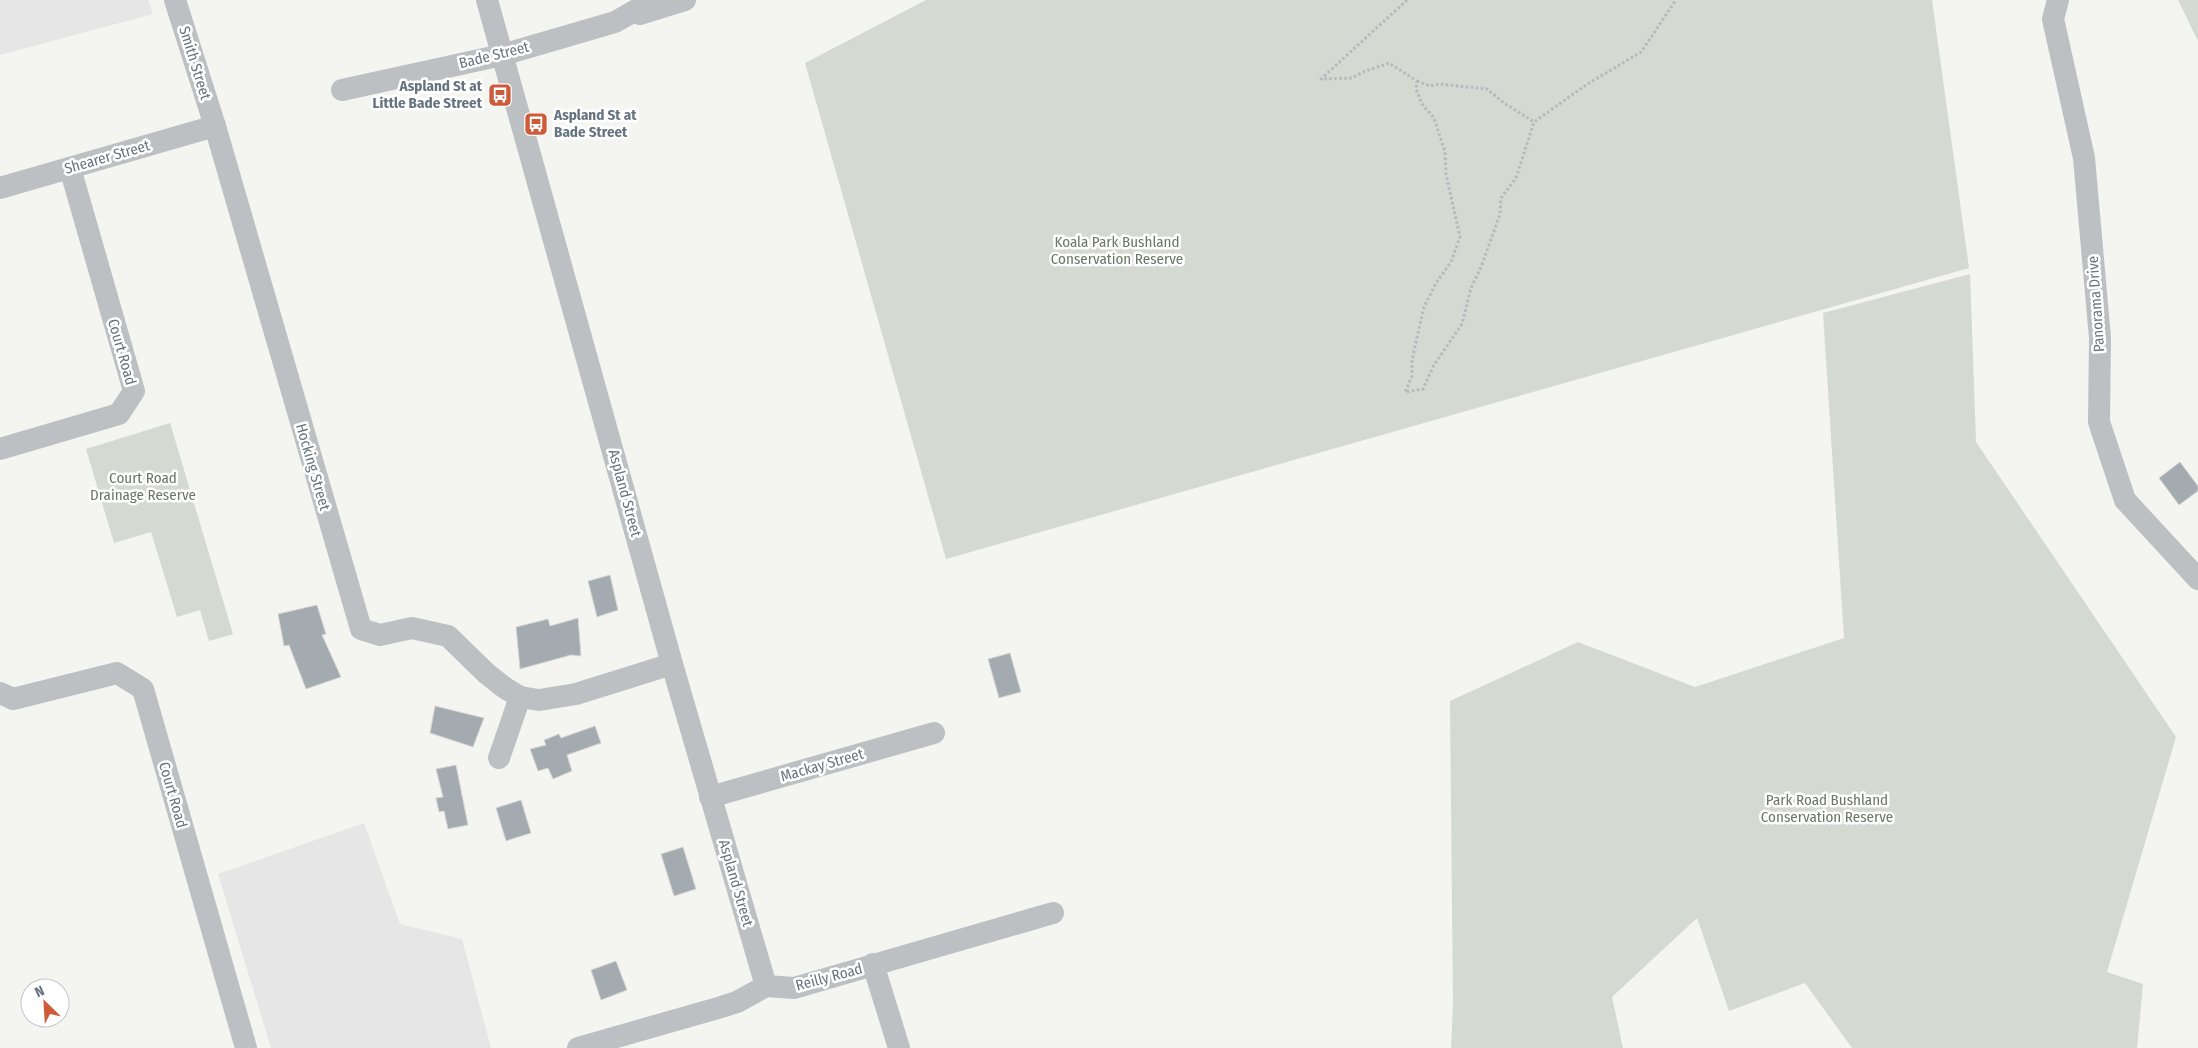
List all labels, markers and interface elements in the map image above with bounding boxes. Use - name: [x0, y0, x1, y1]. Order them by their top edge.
- street label: Smith Street: [175, 24, 215, 102]
- street label: Bade Street: [457, 38, 531, 72]
- place label: Aspland St at Little Bade Street: [373, 77, 483, 112]
- bus stop icon: Aspland St at Little Bade Street: [487, 82, 513, 108]
- place label: Aspland St at Bade Street: [553, 106, 637, 141]
- bus stop icon: Aspland St at Bade Street: [523, 111, 549, 137]
- street label: Shearer Street: [62, 136, 152, 178]
- park label: Koala Park Bushland Conservation Reserve: [1051, 233, 1183, 268]
- street label: Panorama Drive: [2084, 255, 2108, 353]
- street label: Court Road: [104, 317, 140, 387]
- street label: Hocking Street: [292, 421, 334, 513]
- street label: Aspland Street: [605, 447, 645, 539]
- park label: Court Road Drainage Reserve: [90, 469, 196, 504]
- street label: Mackay Street: [778, 745, 866, 785]
- street label: Court Road: [155, 760, 191, 830]
- park label: Park Road Bushland Conservation Reserve: [1761, 791, 1893, 826]
- street label: Aspland Street: [715, 837, 757, 929]
- street label: Reilly Road: [794, 959, 864, 995]
- north arrow: [20, 978, 70, 1028]
- text: N: [32, 982, 47, 1001]

